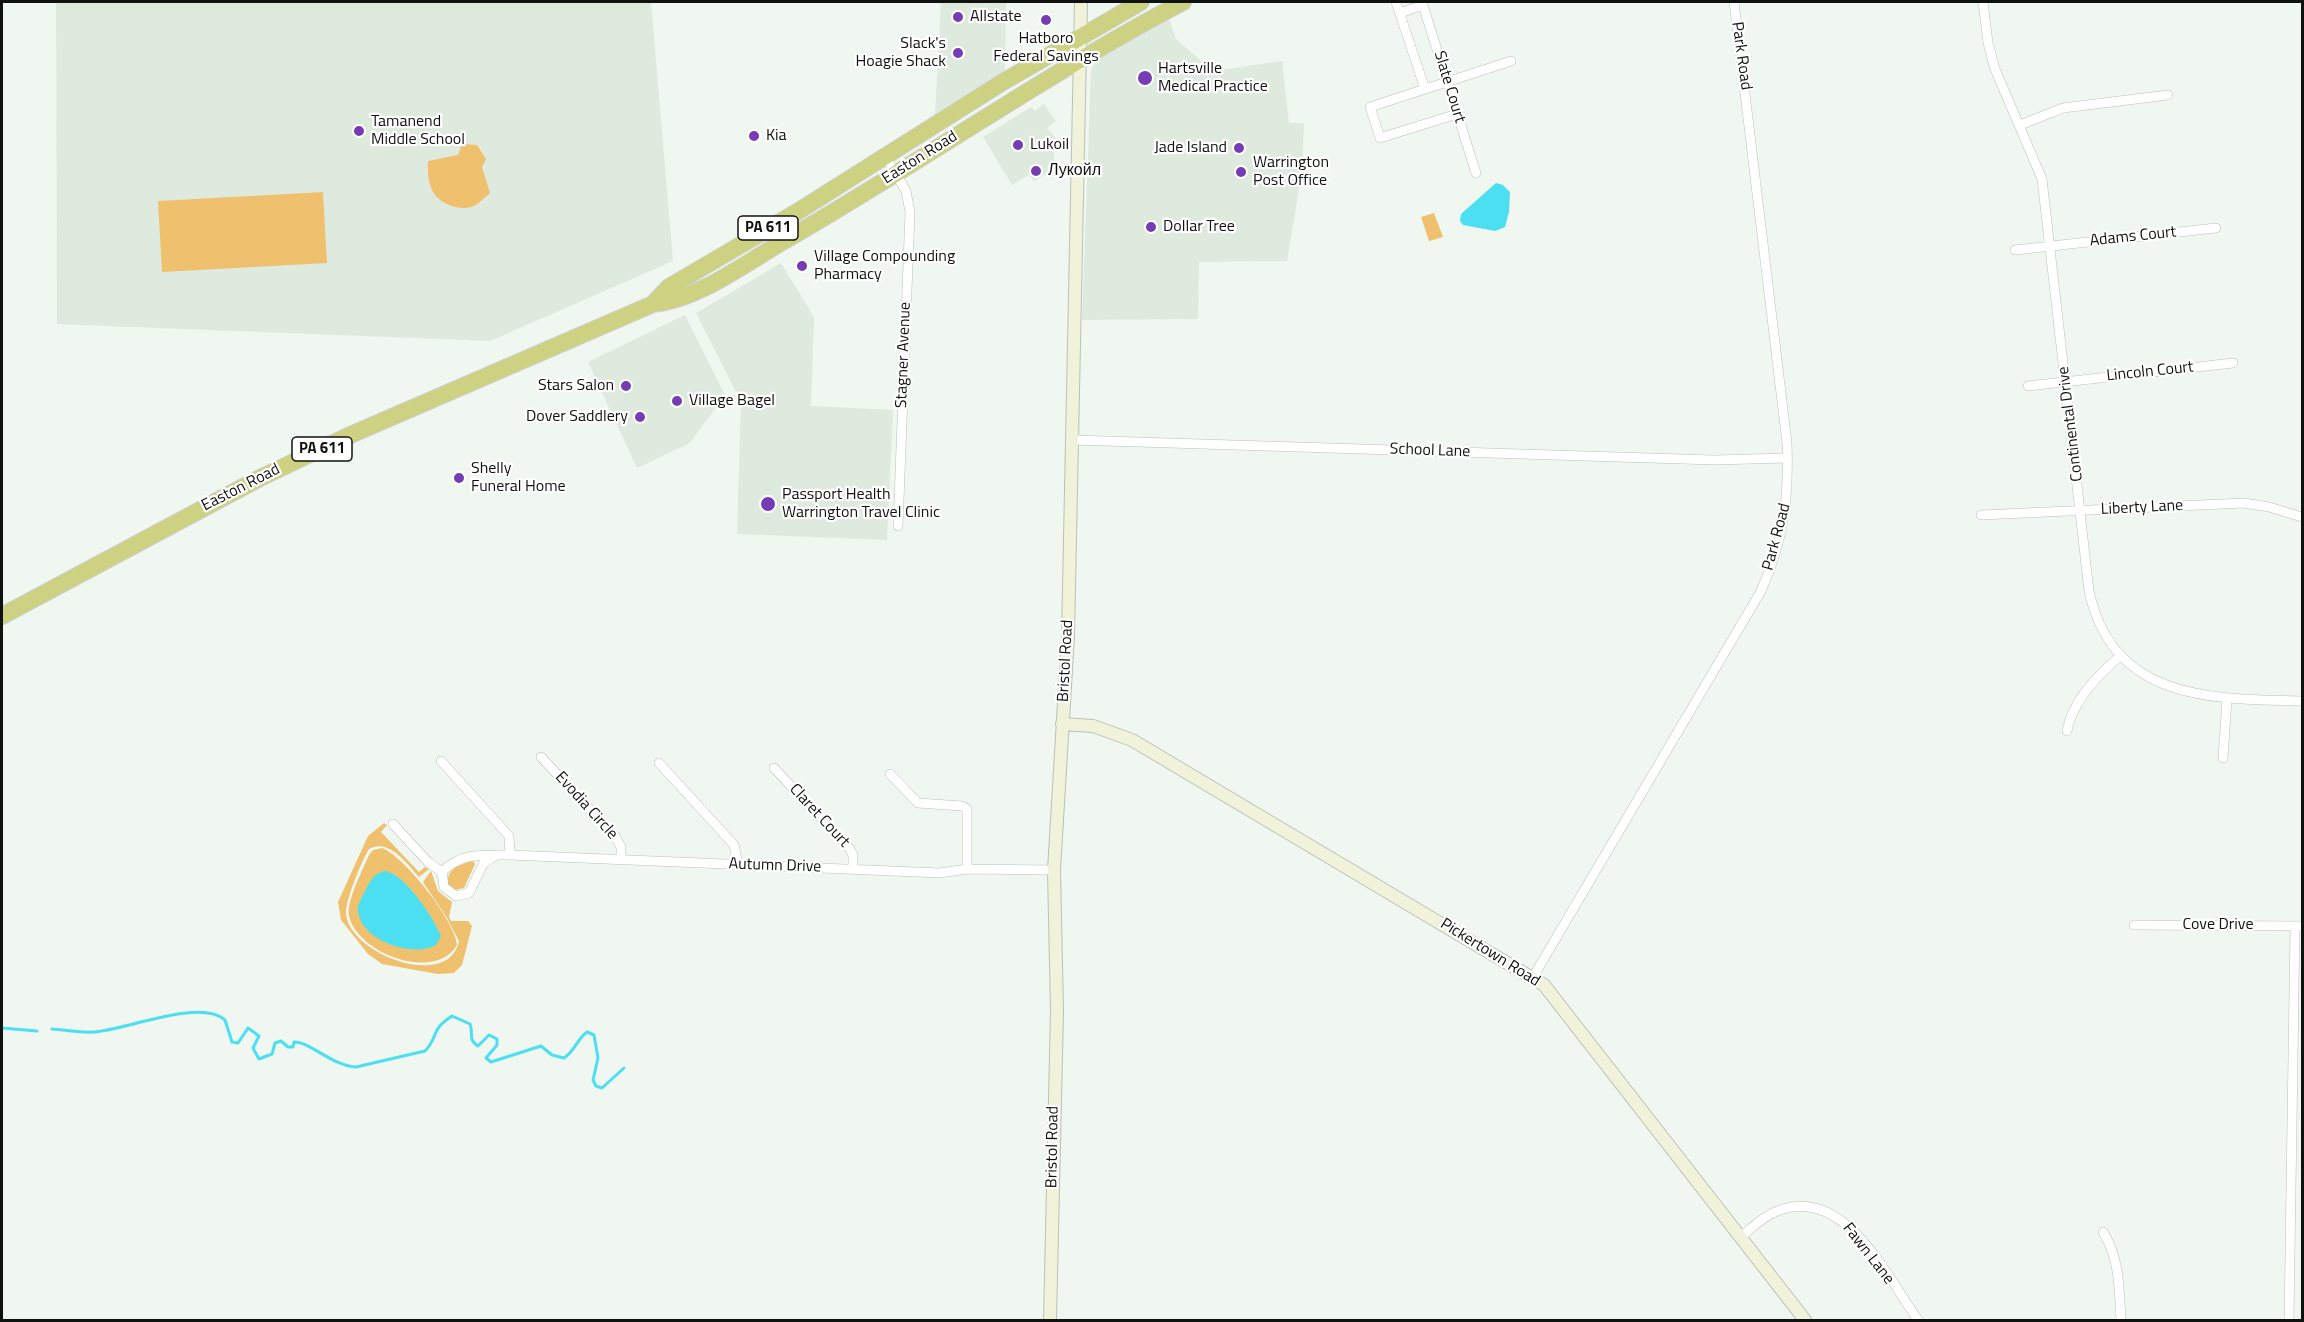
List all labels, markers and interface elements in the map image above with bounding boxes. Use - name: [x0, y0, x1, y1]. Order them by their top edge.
- place label: Allstate: [970, 7, 1022, 27]
- marker: Allstate: [951, 10, 965, 24]
- marker: Hatboro Federal Savings: [1039, 13, 1053, 27]
- street label: Park Road: [1727, 21, 1755, 91]
- place label: Hatboro Federal Savings: [993, 29, 1099, 67]
- place label: Slack's Hoagie Shack: [856, 34, 946, 72]
- marker: Slack's Hoagie Shack: [951, 46, 965, 60]
- street label: Slate Court: [1429, 49, 1469, 125]
- place label: Hartsville Medical Practice: [1158, 59, 1268, 97]
- marker: Hartsville Medical Practice: [1136, 69, 1154, 87]
- place label: Tamanend Middle School: [371, 112, 465, 150]
- marker: Tamanend Middle School: [352, 124, 366, 138]
- place label: Kia: [766, 126, 787, 146]
- street label: Easton Road: [879, 127, 961, 189]
- marker: Kia: [747, 129, 761, 143]
- place label: Lukoil: [1030, 135, 1069, 155]
- marker: Lukoil: [1011, 138, 1025, 152]
- place label: Jade Island: [1154, 138, 1227, 158]
- marker: Jade Island: [1232, 141, 1246, 155]
- place label: Warrington Post Office: [1253, 153, 1329, 191]
- place label: Лукойл: [1048, 161, 1101, 181]
- marker: Лукойл: [1029, 164, 1043, 178]
- marker: Warrington Post Office: [1234, 165, 1248, 179]
- road number: PA 611: [738, 216, 798, 240]
- place label: Dollar Tree: [1163, 217, 1235, 237]
- marker: Dollar Tree: [1144, 220, 1158, 234]
- street label: Adams Court: [2089, 223, 2177, 251]
- place label: Village Compounding Pharmacy: [814, 247, 955, 285]
- marker: Village Compounding Pharmacy: [795, 259, 809, 273]
- street label: Stagner Avenue: [893, 302, 915, 408]
- street label: Lincoln Court: [2105, 358, 2195, 386]
- street label: Continental Drive: [2054, 365, 2088, 483]
- place label: Stars Salon: [538, 376, 614, 396]
- marker: Stars Salon: [619, 379, 633, 393]
- place label: Village Bagel: [689, 391, 775, 411]
- marker: Village Bagel: [670, 394, 684, 408]
- place label: Dover Saddlery: [526, 407, 628, 427]
- marker: Dover Saddlery: [633, 410, 647, 424]
- road number: PA 611: [292, 437, 352, 461]
- street label: School Lane: [1389, 440, 1471, 462]
- place label: Shelly Funeral Home: [471, 459, 566, 497]
- street label: Easton Road: [199, 460, 283, 516]
- marker: Shelly Funeral Home: [452, 471, 466, 485]
- place label: Passport Health Warrington Travel Clinic: [782, 485, 940, 523]
- marker: Passport Health Warrington Travel Clinic: [759, 495, 777, 513]
- street label: Liberty Lane: [2100, 496, 2184, 520]
- street label: Park Road: [1759, 501, 1795, 573]
- street label: Bristol Road: [1054, 619, 1078, 703]
- street label: Evodia Circle: [551, 768, 621, 844]
- street label: Claret Court: [785, 780, 853, 852]
- street label: Autumn Drive: [728, 855, 822, 877]
- street label: Pickertown Road: [1437, 915, 1543, 991]
- street label: Cove Drive: [2183, 915, 2253, 935]
- street label: Bristol Road: [1043, 1106, 1063, 1188]
- street label: Fawn Lane: [1838, 1220, 1898, 1288]

